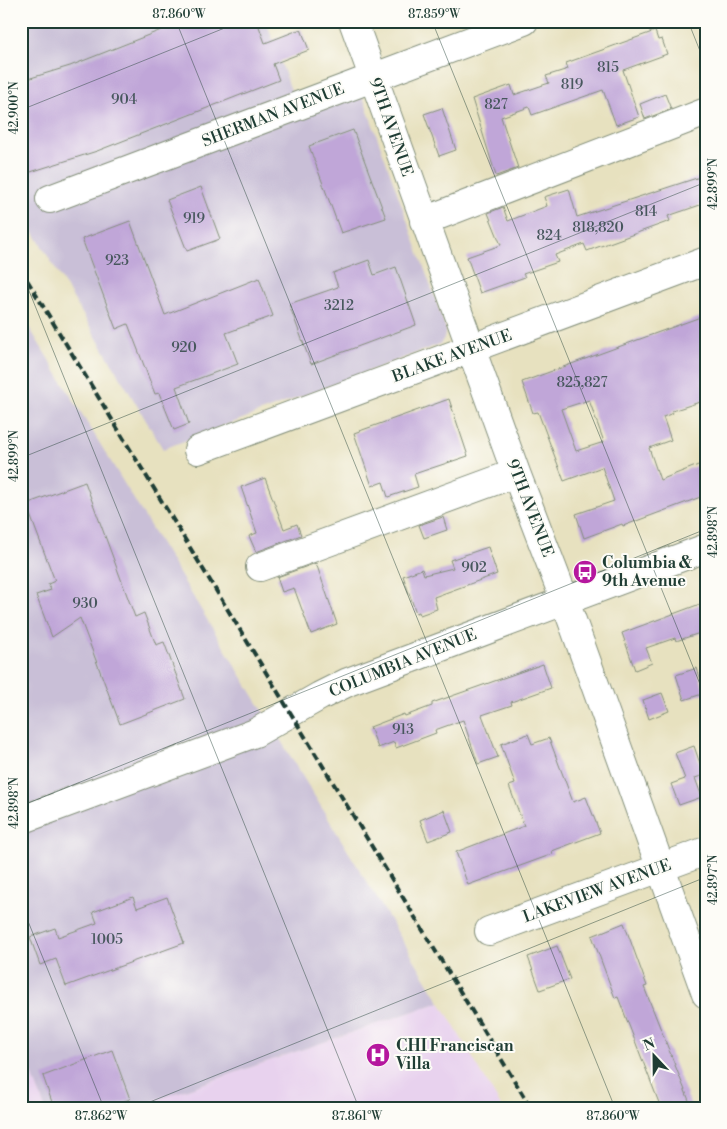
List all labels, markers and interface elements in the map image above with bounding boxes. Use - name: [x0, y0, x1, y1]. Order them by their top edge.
- text: 87.860°W: [152, 7, 207, 22]
- text: 87.859°W: [408, 7, 461, 22]
- house number: 815: [597, 59, 619, 77]
- street label: 9TH AVENUE: [365, 75, 417, 179]
- house number: 819: [561, 76, 583, 94]
- street label: SHERMAN AVENUE: [199, 79, 347, 151]
- text: 42.900°N: [7, 81, 22, 135]
- house number: 904: [111, 91, 137, 109]
- house number: 827: [484, 96, 508, 114]
- text: 42.899°N: [706, 158, 721, 210]
- house number: 814: [635, 203, 657, 221]
- house number: 919: [183, 210, 205, 228]
- house number: 818,820: [572, 219, 624, 237]
- house number: 824: [536, 227, 562, 245]
- house number: 923: [105, 252, 129, 270]
- house number: 3212: [324, 297, 354, 315]
- street label: BLAKE AVENUE: [389, 325, 515, 387]
- house number: 920: [171, 339, 197, 357]
- house number: 825,827: [556, 374, 608, 392]
- text: 42.899°N: [7, 430, 22, 482]
- street label: 9TH AVENUE: [502, 456, 558, 560]
- text: 42.898°N: [706, 506, 721, 558]
- place label: Columbia & 9th Avenue: [602, 553, 693, 591]
- house number: 902: [461, 559, 487, 577]
- bus stop icon: Columbia & 9th Avenue: [572, 559, 598, 585]
- house number: 930: [72, 595, 98, 613]
- street label: COLUMBIA AVENUE: [326, 624, 480, 702]
- house number: 913: [392, 721, 414, 739]
- text: 42.898°N: [7, 777, 22, 829]
- street label: LAKEVIEW AVENUE: [520, 855, 674, 927]
- text: 42.897°N: [706, 855, 721, 905]
- house number: 1005: [91, 931, 123, 949]
- north arrow: [630, 1032, 680, 1082]
- text: N: [641, 1034, 658, 1055]
- place label: CHI Franciscan Villa: [395, 1036, 514, 1074]
- hospital icon: CHI Franciscan Villa: [365, 1042, 391, 1068]
- text: 87.862°W: [75, 1109, 128, 1124]
- text: 87.861°W: [332, 1109, 383, 1124]
- text: 87.860°W: [586, 1109, 641, 1124]

